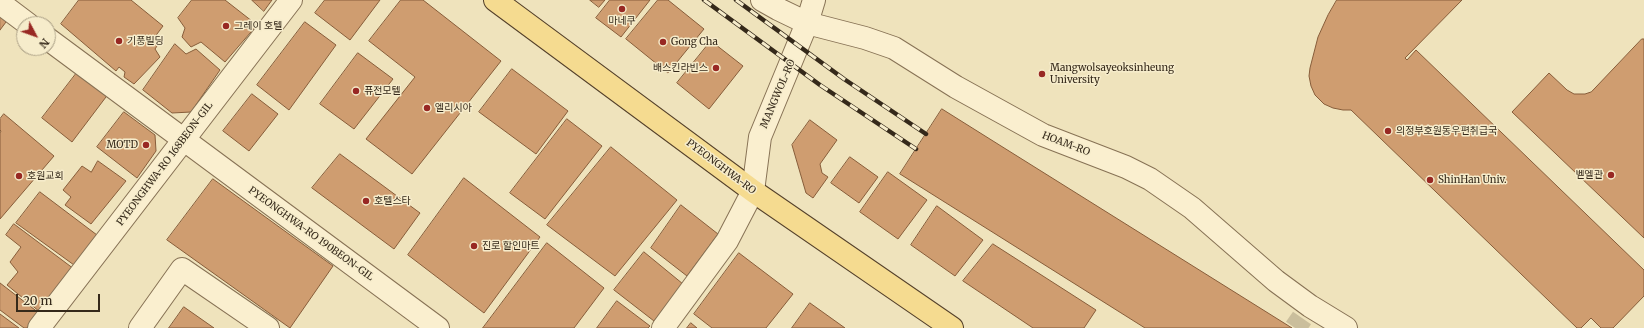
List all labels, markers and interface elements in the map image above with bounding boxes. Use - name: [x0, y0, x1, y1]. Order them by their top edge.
- marker: 마네쿠: [617, 4, 627, 14]
- place label: 마네쿠: [608, 15, 636, 27]
- north arrow: [16, 16, 56, 56]
- place label: 그레이 호텔: [234, 20, 282, 32]
- marker: 그레이 호텔: [221, 21, 231, 31]
- text: N: [36, 35, 52, 51]
- place label: 기풍빌딩: [127, 35, 164, 47]
- marker: 기풍빌딩: [114, 36, 124, 46]
- place label: Gong Cha: [671, 36, 718, 48]
- marker: Gong Cha: [658, 37, 668, 47]
- street label: MANGWOL-RO: [758, 58, 798, 130]
- place label: 배스킨라빈스: [653, 62, 708, 74]
- place label: Mangwolsayeoksinheung University: [1050, 62, 1174, 86]
- marker: 배스킨라빈스: [711, 63, 721, 73]
- marker: Mangwolsayeoksinheung University: [1037, 69, 1047, 79]
- place label: 퓨전모텔: [364, 85, 401, 97]
- marker: 퓨전모텔: [351, 86, 361, 96]
- street label: PYEONGHWA-RO 168BEON-GIL: [115, 100, 215, 228]
- place label: 엘리시아: [435, 102, 472, 114]
- marker: 엘리시아: [422, 103, 432, 113]
- place label: 의정부호원동우편취급국: [1396, 125, 1497, 137]
- marker: 의정부호원동우편취급국: [1383, 126, 1393, 136]
- street label: HOAM-RO: [1040, 129, 1092, 159]
- street label: PYEONGHWA-RO: [684, 137, 758, 197]
- place label: MOTD: [107, 139, 138, 151]
- marker: MOTD: [141, 140, 151, 150]
- place label: 벧엘관: [1575, 169, 1603, 181]
- place label: 호원교회: [27, 170, 64, 182]
- marker: 벧엘관: [1606, 170, 1616, 180]
- marker: 호원교회: [14, 171, 24, 181]
- place label: ShinHan Univ.: [1438, 174, 1507, 186]
- marker: ShinHan Univ.: [1425, 175, 1435, 185]
- street label: PYEONGHWA-RO 190BEON-GIL: [246, 184, 376, 284]
- place label: 호텔스타: [374, 195, 411, 207]
- marker: 호텔스타: [361, 196, 371, 206]
- place label: 진로 할인마트: [482, 240, 540, 252]
- marker: 진로 할인마트: [469, 241, 479, 251]
- scale bar: [18, 286, 102, 312]
- text: 20 m: [23, 293, 52, 308]

